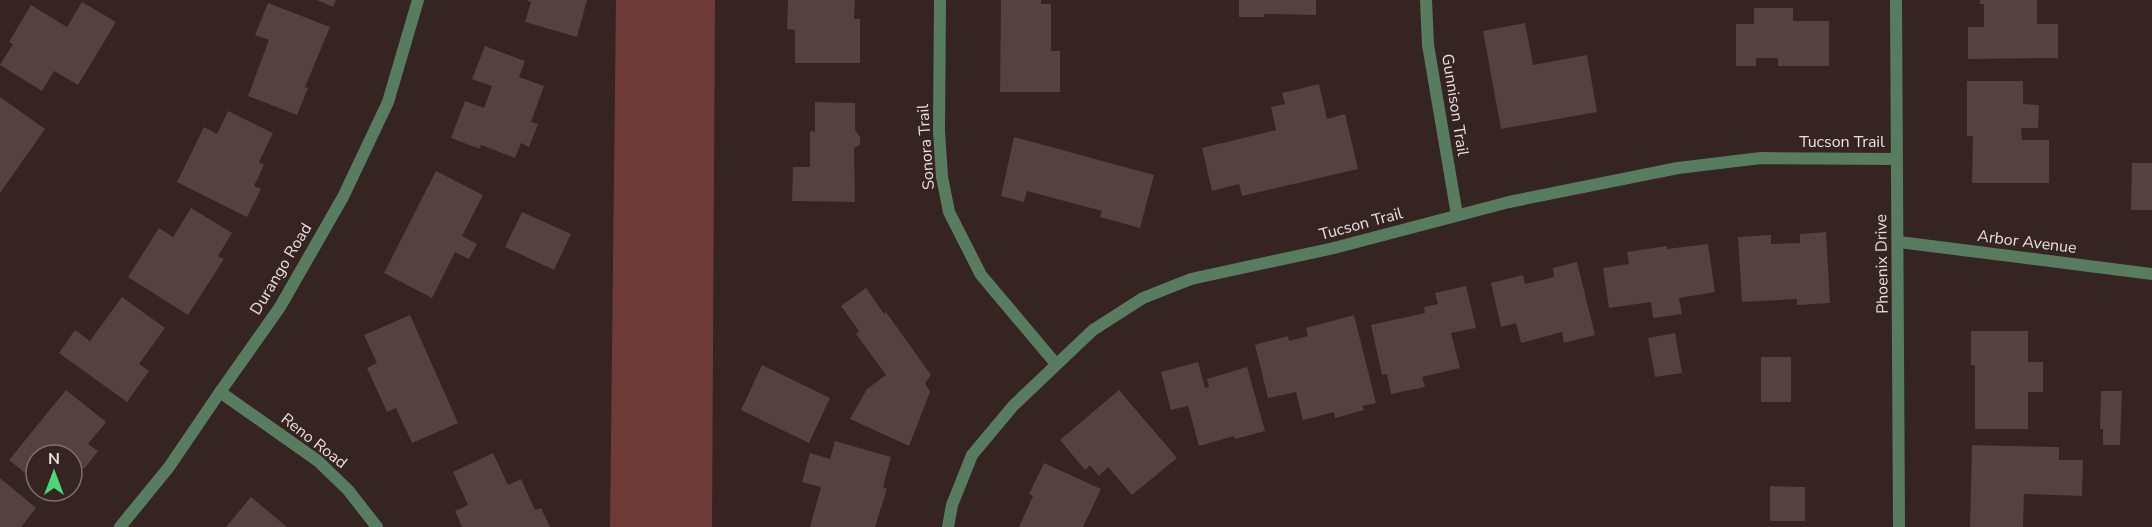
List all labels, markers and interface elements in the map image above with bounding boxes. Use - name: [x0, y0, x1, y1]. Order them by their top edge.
- street label: Gunnison Trail: [1436, 52, 1474, 158]
- street label: Sonora Trail: [912, 103, 940, 191]
- street label: Tucson Trail: [1799, 131, 1885, 153]
- street label: Tucson Trail: [1317, 202, 1405, 246]
- street label: Phoenix Drive: [1870, 214, 1894, 314]
- street label: Durango Road: [245, 219, 317, 319]
- street label: Arbor Avenue: [1976, 225, 2078, 259]
- street label: Reno Road: [276, 408, 352, 474]
- north arrow: [24, 443, 84, 503]
- text: N: [48, 448, 60, 470]

